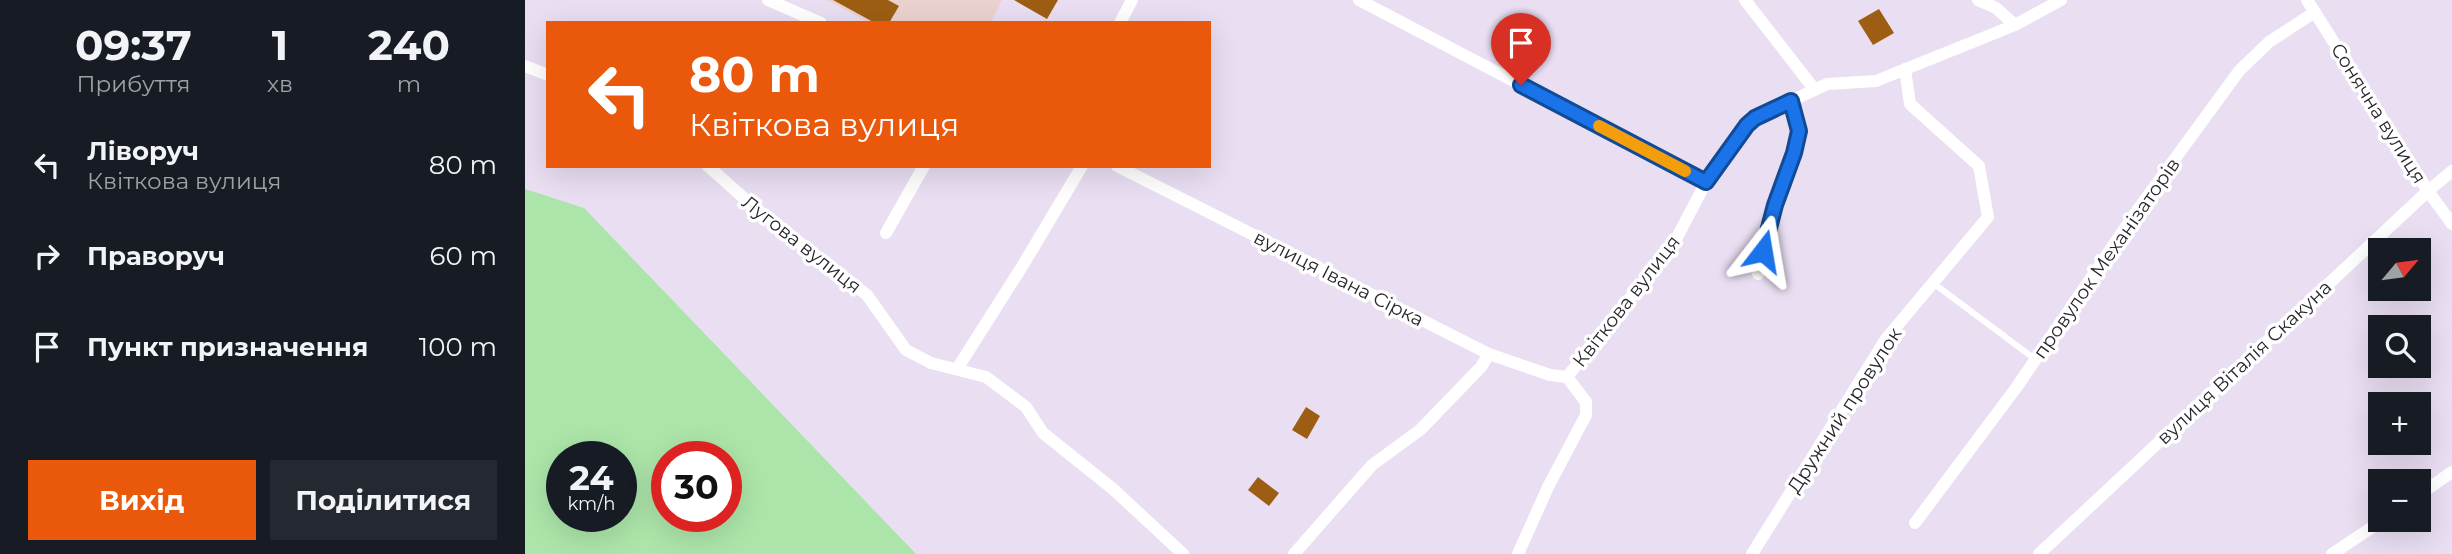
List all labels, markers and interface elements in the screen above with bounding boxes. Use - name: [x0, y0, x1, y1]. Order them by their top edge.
- pin: [1491, 13, 1551, 85]
- text: 09:37: [75, 19, 192, 71]
- text: 1: [272, 19, 288, 71]
- text: 240: [368, 19, 450, 71]
- icon: arrive: [1502, 24, 1540, 62]
- street label: Сонячна вулиця: [2326, 39, 2431, 188]
- text: 80 m: [689, 45, 820, 104]
- icon: left: [574, 49, 665, 140]
- text: Прибуття: [77, 70, 190, 98]
- text: хв: [267, 70, 293, 98]
- text: m: [397, 70, 421, 98]
- text: Квіткова вулиця: [689, 105, 959, 144]
- text: Ліворуч: [87, 135, 199, 167]
- icon: left: [28, 146, 66, 184]
- text: 80 m: [429, 149, 497, 181]
- street label: провулок Механізаторів: [2028, 153, 2185, 363]
- text: Квіткова вулиця: [87, 167, 281, 195]
- street label: Лугова вулиця: [737, 191, 866, 298]
- position arrow: [1726, 214, 1800, 288]
- street label: вулиця Івана Сірка: [1250, 226, 1427, 331]
- street label: Квіткова вулиця: [1568, 231, 1685, 372]
- icon: right: [28, 237, 66, 275]
- north arrow: [2368, 238, 2431, 301]
- map controls: [2368, 238, 2431, 532]
- text: Праворуч: [87, 240, 225, 272]
- text: 60 m: [430, 240, 497, 272]
- street label: вулиця Віталія Скакуна: [2152, 275, 2336, 449]
- button: search: [2368, 315, 2431, 378]
- street label: Дружний провулок: [1782, 323, 1906, 497]
- icon: arrive: [28, 328, 66, 366]
- text: Пункт призначення: [87, 331, 368, 363]
- text: 100 m: [419, 331, 497, 363]
- button: +: [2368, 392, 2431, 455]
- speed limit sign: 30: [651, 441, 742, 532]
- text: 24: [569, 456, 614, 499]
- button: Вихід: [28, 460, 256, 540]
- button: Поділитися: [270, 460, 497, 540]
- button: −: [2368, 469, 2431, 532]
- text: km/h: [567, 493, 616, 515]

